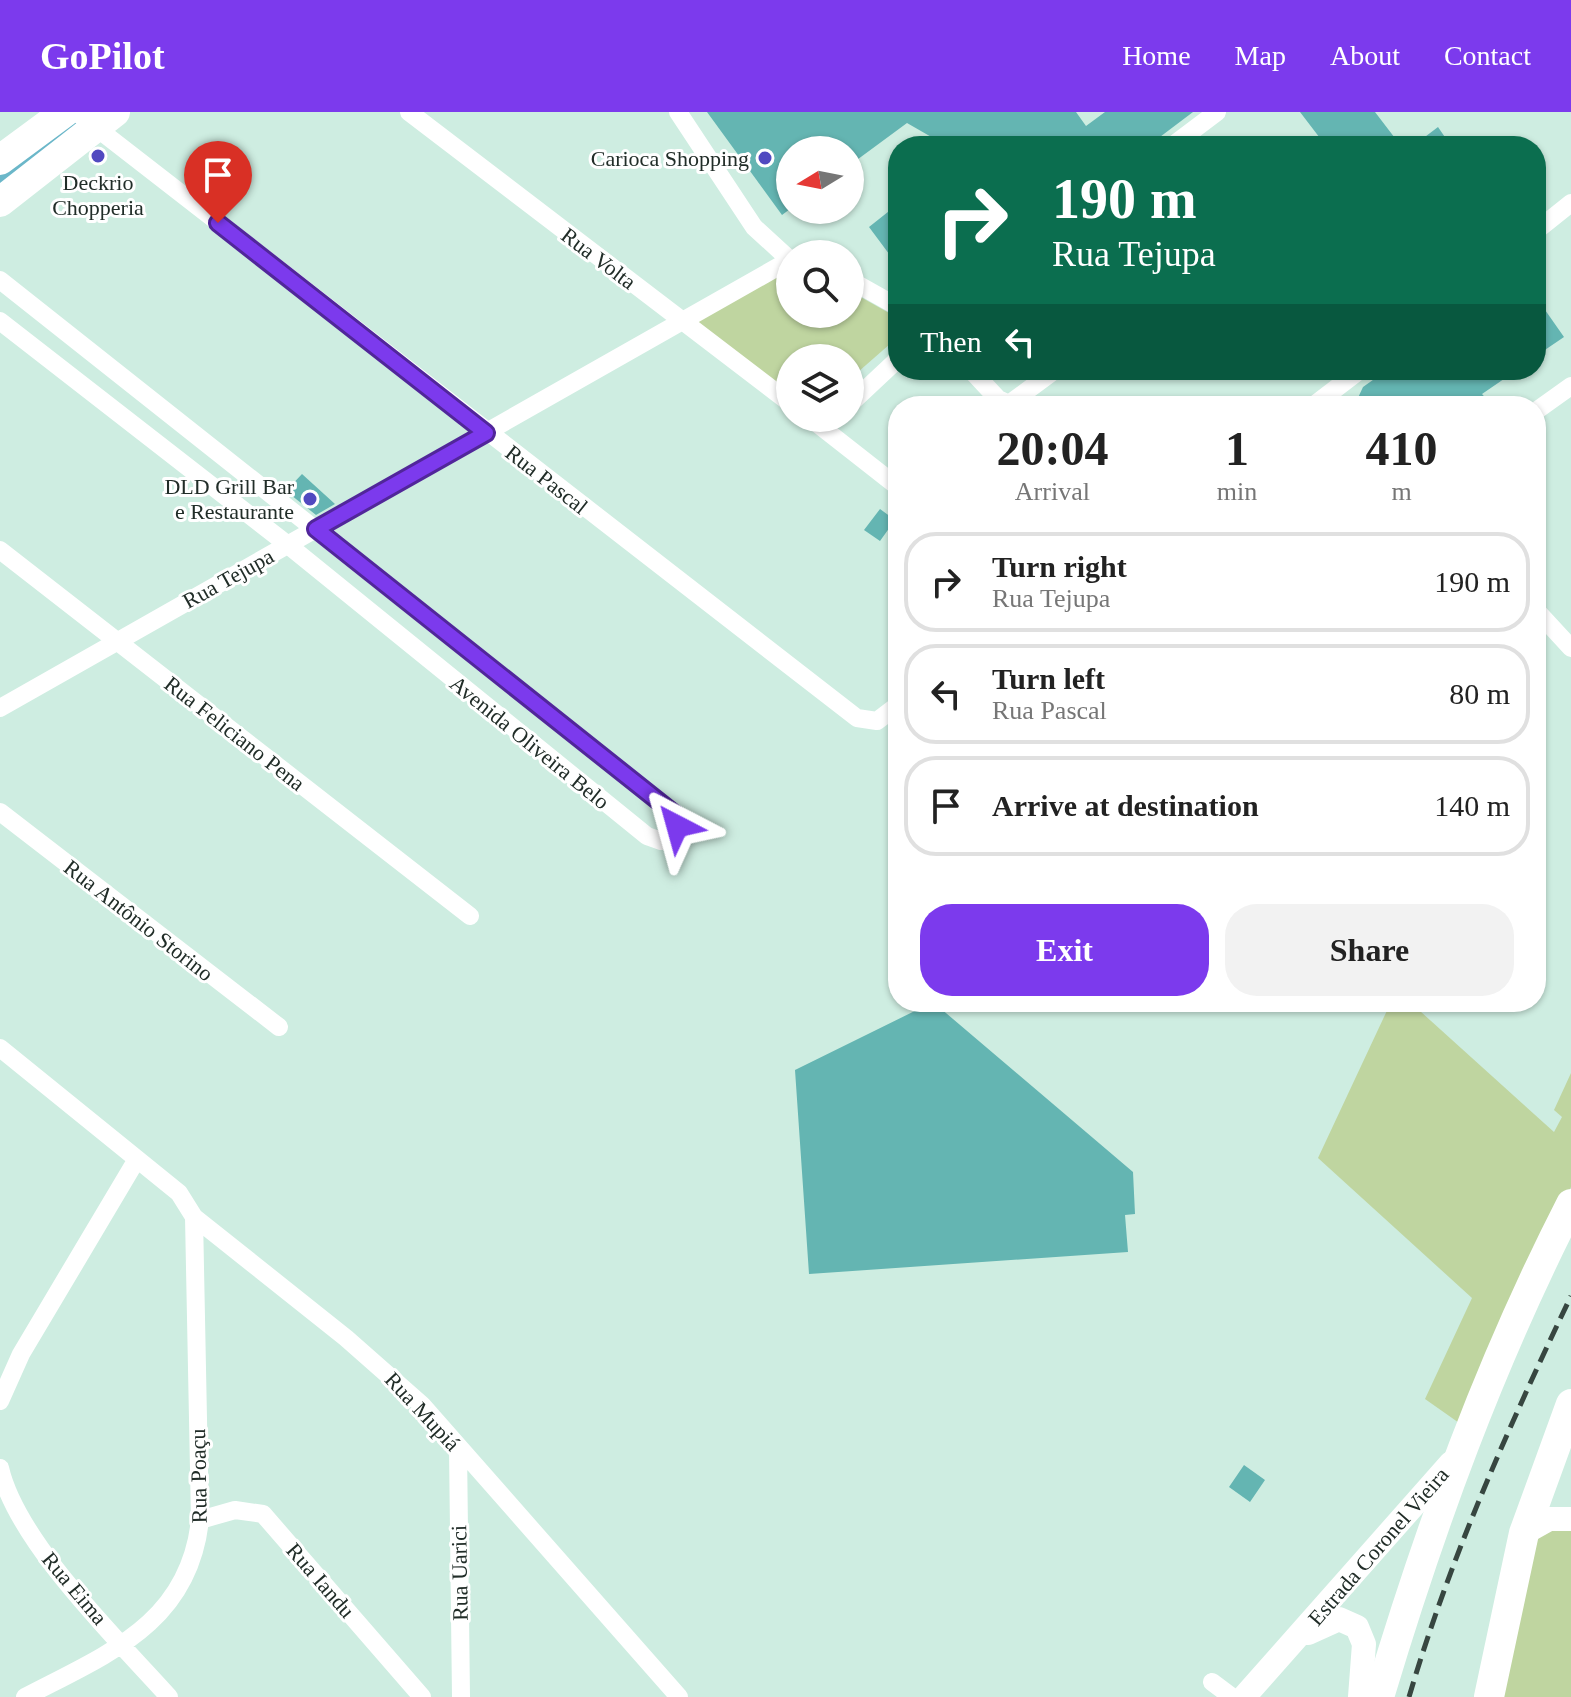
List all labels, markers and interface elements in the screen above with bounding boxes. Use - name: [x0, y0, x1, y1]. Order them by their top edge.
- text: GoPilot: [40, 35, 165, 77]
- text: Home: [1122, 40, 1191, 71]
- text: Map: [1235, 40, 1286, 71]
- text: About: [1330, 40, 1400, 71]
- text: Contact: [1444, 40, 1531, 71]
- north arrow: [776, 136, 864, 224]
- map controls: [776, 136, 864, 432]
- pin: [184, 141, 252, 223]
- place label: Carioca Shopping: [591, 146, 749, 171]
- marker: Deckrio Chopperia: [89, 147, 107, 165]
- marker: Carioca Shopping: [756, 149, 774, 167]
- icon: arrive: [196, 153, 240, 197]
- icon: right: [920, 168, 1024, 272]
- text: 190 m: [1052, 168, 1197, 230]
- place label: Deckrio Chopperia: [52, 170, 144, 220]
- street label: Rua Volta: [557, 222, 641, 295]
- text: Rua Tejupa: [1052, 234, 1216, 274]
- button: search: [776, 240, 864, 328]
- icon: left: [998, 320, 1042, 364]
- text: Then: [920, 325, 982, 358]
- button: layers: [776, 344, 864, 432]
- text: 20:04: [996, 422, 1108, 475]
- text: 1: [1225, 422, 1249, 475]
- text: 410: [1366, 422, 1438, 475]
- street label: Rua Pascal: [501, 440, 593, 519]
- place label: DLD Grill Bar e Restaurante: [164, 474, 295, 524]
- text: Arrival: [1015, 477, 1090, 506]
- text: min: [1217, 477, 1257, 506]
- text: m: [1391, 477, 1412, 506]
- marker: DLD Grill Bar e Restaurante: [301, 490, 319, 508]
- street label: Rua Tejupa: [178, 543, 278, 614]
- text: Turn right: [992, 550, 1127, 583]
- icon: right: [924, 560, 968, 604]
- text: 190 m: [1434, 565, 1510, 598]
- text: Rua Tejupa: [992, 584, 1110, 613]
- text: Turn left: [992, 662, 1105, 695]
- street label: Rua Feliciano Pena: [160, 671, 310, 796]
- street label: Avenida Oliveira Belo: [445, 671, 614, 814]
- icon: left: [924, 672, 968, 716]
- text: 80 m: [1449, 677, 1510, 710]
- text: Rua Pascal: [992, 696, 1107, 725]
- position arrow: [635, 784, 719, 868]
- icon: arrive: [924, 784, 968, 828]
- text: Arrive at destination: [992, 789, 1259, 822]
- text: 140 m: [1434, 789, 1510, 822]
- street label: Rua Antônio Storino: [59, 854, 218, 986]
- button: Exit: [920, 904, 1209, 996]
- button: Share: [1225, 904, 1514, 996]
- street label: Rua Mupiá: [380, 1367, 465, 1456]
- street label: Rua Poaçu: [185, 1428, 212, 1524]
- street label: Estrada Coronel Vieira: [1303, 1462, 1454, 1630]
- street label: Rua Uarici: [446, 1525, 473, 1621]
- street label: Rua Iandu: [281, 1538, 360, 1623]
- street label: Rua Eima: [37, 1547, 112, 1630]

